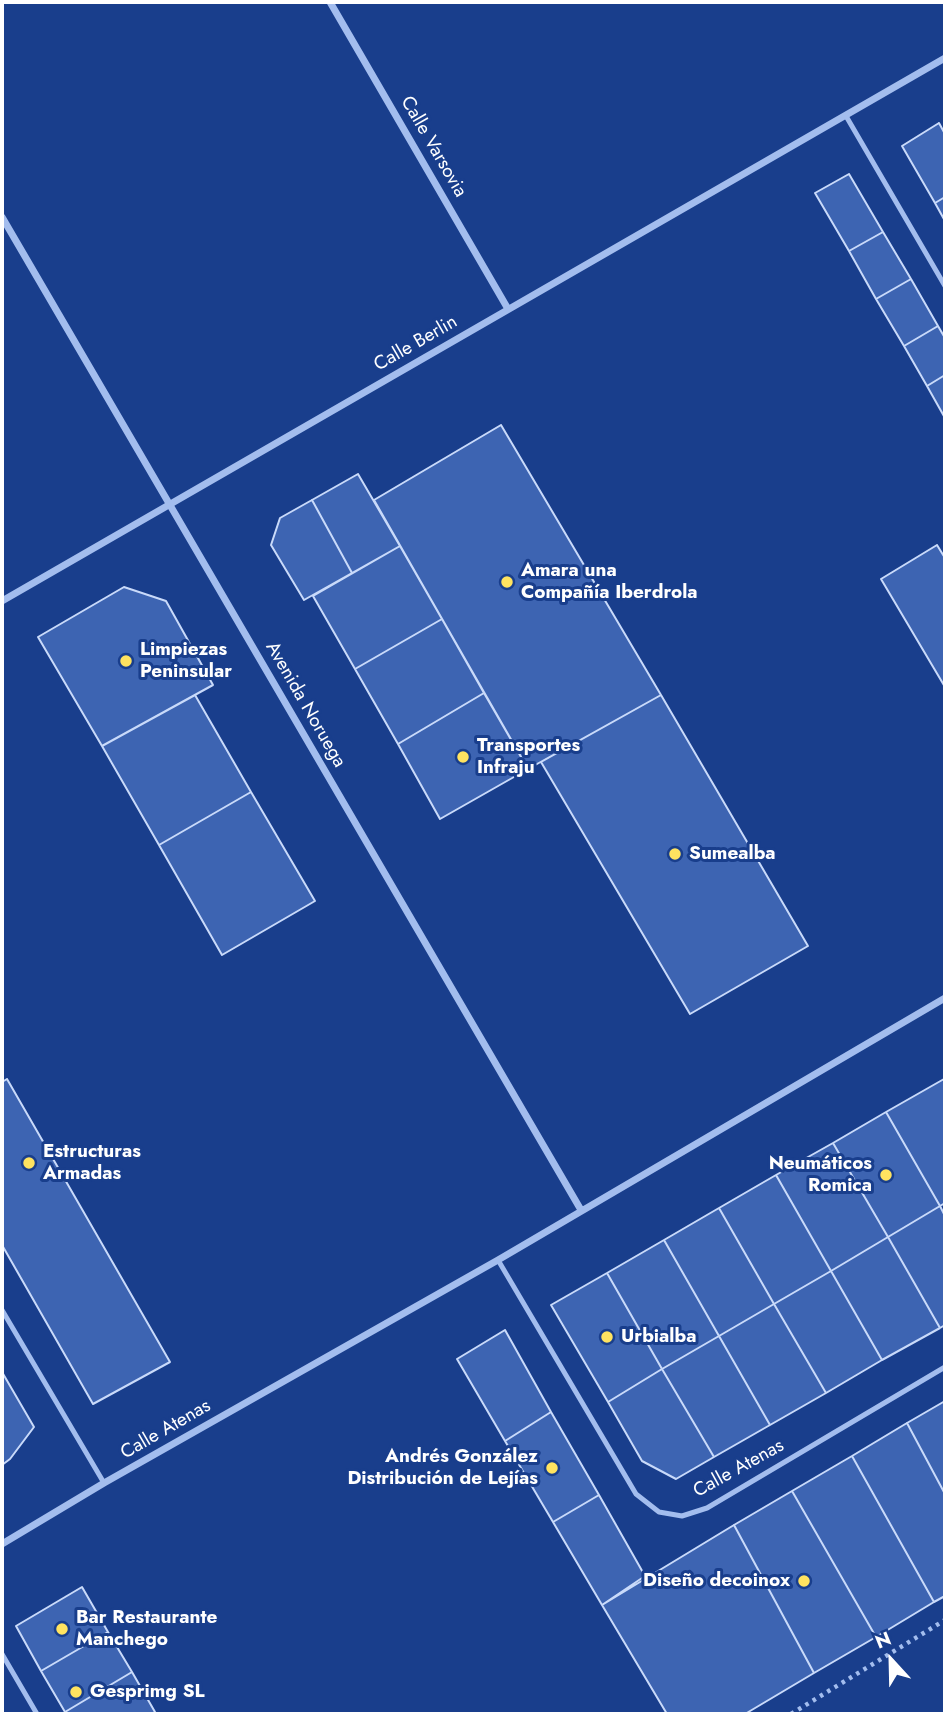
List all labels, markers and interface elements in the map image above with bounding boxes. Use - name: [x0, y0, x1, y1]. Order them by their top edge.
- street label: Calle Varsovia: [395, 92, 471, 202]
- street label: Calle Berlin: [370, 311, 462, 377]
- place label: Amara una Compañía Iberdrola: [521, 560, 698, 604]
- marker: Amara una Compañía Iberdrola: [499, 574, 515, 590]
- street label: Avenida Noruega: [260, 638, 350, 772]
- place label: Limpiezas Peninsular: [140, 639, 232, 683]
- marker: Limpiezas Peninsular: [118, 653, 134, 669]
- place label: Transportes Infraju: [477, 735, 580, 779]
- marker: Transportes Infraju: [455, 749, 471, 765]
- place label: Sumealba: [689, 843, 776, 865]
- marker: Sumealba: [667, 846, 683, 862]
- place label: Estructuras Armadas: [43, 1141, 141, 1185]
- place label: Neumáticos Romica: [769, 1153, 872, 1197]
- marker: Estructuras Armadas: [21, 1155, 37, 1171]
- marker: Neumáticos Romica: [878, 1167, 894, 1183]
- place label: Urbialba: [621, 1326, 696, 1348]
- marker: Urbialba: [599, 1329, 615, 1345]
- street label: Calle Atenas: [117, 1395, 215, 1465]
- street label: Calle Atenas: [690, 1435, 788, 1503]
- place label: Andrés González Distribución de Lejías: [347, 1446, 538, 1490]
- marker: Andrés González Distribución de Lejías: [544, 1460, 560, 1476]
- place label: Diseño decoinox: [643, 1570, 790, 1592]
- marker: Diseño decoinox: [796, 1573, 812, 1589]
- place label: Bar Restaurante Manchego: [76, 1607, 217, 1651]
- marker: Bar Restaurante Manchego: [54, 1621, 70, 1637]
- north arrow: [856, 1625, 926, 1695]
- text: N: [871, 1625, 895, 1655]
- place label: Gesprimg SL: [90, 1681, 205, 1703]
- marker: Gesprimg SL: [68, 1684, 84, 1700]

